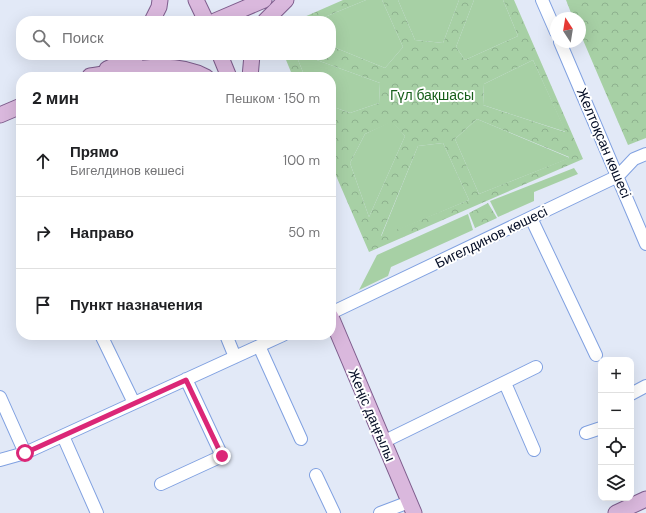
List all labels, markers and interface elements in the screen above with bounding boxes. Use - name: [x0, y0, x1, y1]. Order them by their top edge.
- north arrow: [550, 12, 586, 48]
- search box: [16, 16, 336, 60]
- icon: search: [30, 27, 52, 49]
- text: Поиск: [62, 28, 104, 48]
- street label: Желтоқсан көшесі: [573, 85, 635, 201]
- park label: Гүл бақшасы: [390, 86, 474, 104]
- text: 2 мин: [32, 87, 79, 109]
- text: Пешком · 150 m: [226, 90, 320, 107]
- text: Прямо: [70, 142, 119, 162]
- icon: ahead: [32, 150, 54, 172]
- text: 100 m: [283, 152, 320, 169]
- text: Бигелдинов көшесі: [70, 162, 184, 179]
- street label: Бигелдинов көшесі: [432, 202, 550, 272]
- icon: right: [32, 222, 54, 244]
- text: Направо: [70, 223, 134, 243]
- text: 50 m: [288, 224, 320, 241]
- icon: arrive: [32, 294, 54, 316]
- text: Пункт назначения: [70, 295, 203, 315]
- map controls: [598, 357, 634, 501]
- button: +: [598, 357, 634, 393]
- street label: Жеңіс даңғылы: [344, 366, 400, 464]
- button: −: [598, 393, 634, 429]
- button: locate: [598, 429, 634, 465]
- route start: [16, 444, 34, 462]
- route end: [213, 447, 231, 465]
- button: layers: [598, 465, 634, 501]

